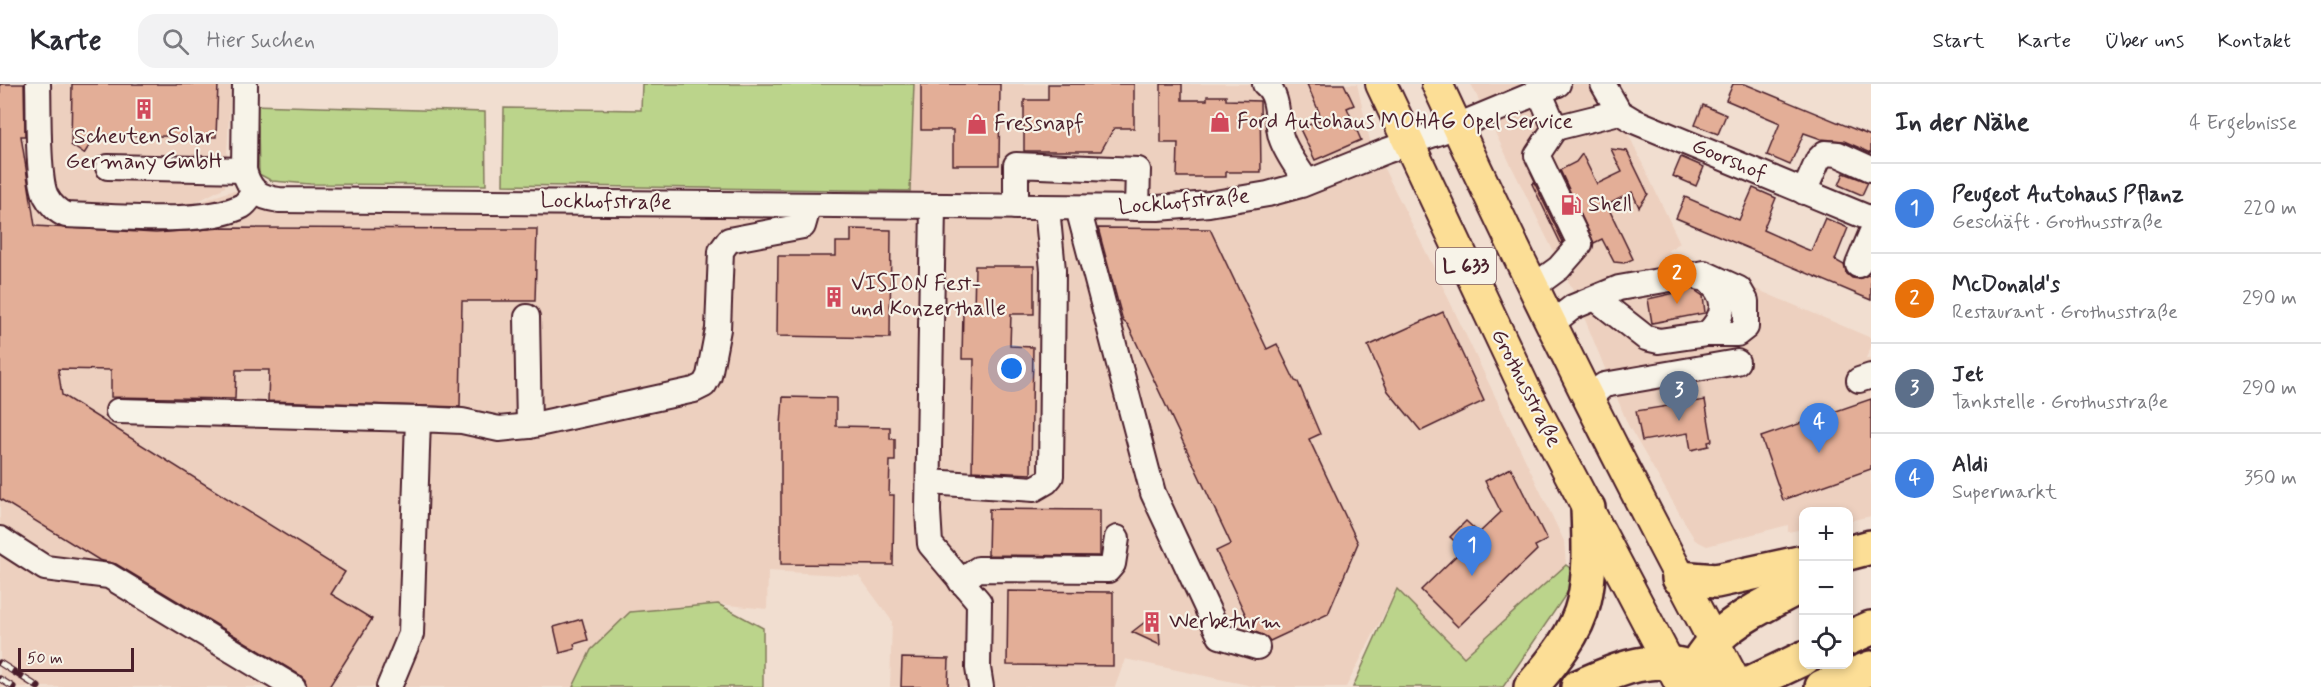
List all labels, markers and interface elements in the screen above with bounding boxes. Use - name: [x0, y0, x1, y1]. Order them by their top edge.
- search box: [138, 14, 558, 68]
- text: Karte: [30, 23, 102, 60]
- icon: search: [159, 25, 192, 58]
- text: Hier suchen: [207, 27, 315, 55]
- text: Start: [1933, 27, 1985, 55]
- text: Karte: [2018, 27, 2071, 55]
- text: Über uns: [2104, 27, 2184, 55]
- text: Kontakt: [2217, 27, 2291, 55]
- building icon: Scheuten Solar Germany GmbH: [132, 97, 156, 121]
- text: In der Nähe: [1895, 106, 2029, 140]
- place label: Ford Autohaus MOHAG Opel Service: [1237, 108, 1573, 136]
- place label: Fressnapf: [994, 110, 1084, 138]
- shop icon: Ford Autohaus MOHAG Opel Service: [1208, 110, 1232, 134]
- text: 4 Ergebnisse: [2189, 110, 2297, 137]
- shop icon: Fressnapf: [965, 112, 989, 136]
- place label: Scheuten Solar Germany GmbH: [65, 123, 223, 176]
- street label: Goorshof: [1687, 132, 1771, 188]
- text: Peugeot Autohaus Pflanz: [1952, 181, 2184, 209]
- street label: Lockhofstraße: [1117, 182, 1251, 222]
- street label: Lockhofstraße: [540, 187, 672, 217]
- place label: Shell: [1588, 191, 1632, 219]
- fuel station icon: Shell: [1559, 193, 1583, 217]
- text: 1: [1910, 195, 1919, 222]
- text: 220 m: [2243, 195, 2297, 222]
- text: Geschäft · Grothusstraße: [1952, 209, 2163, 236]
- road number: L 633: [1436, 248, 1496, 284]
- pin: 2: [1658, 254, 1696, 304]
- place label: VISION Fest- und Konzerthalle: [851, 270, 1006, 323]
- text: McDonald's: [1952, 271, 2060, 299]
- building icon: VISION Fest- und Konzerthalle: [822, 285, 846, 309]
- text: 2: [1910, 285, 1919, 312]
- text: 290 m: [2242, 285, 2297, 312]
- text: Restaurant · Grothusstraße: [1952, 299, 2178, 326]
- street label: Grothusstraße: [1484, 324, 1568, 452]
- your location: [997, 354, 1026, 383]
- text: Jet: [1952, 361, 1983, 389]
- pin: 3: [1660, 372, 1698, 421]
- text: 3: [1910, 375, 1919, 402]
- text: 290 m: [2242, 375, 2297, 402]
- text: Tankstelle · Grothusstraße: [1952, 389, 2168, 416]
- pin: 4: [1800, 404, 1838, 453]
- text: Aldi: [1952, 451, 1988, 479]
- text: 4: [1909, 465, 1920, 492]
- text: 350 m: [2244, 465, 2297, 492]
- text: Supermarkt: [1952, 479, 2057, 506]
- map controls: [1799, 507, 1853, 669]
- button: +: [1799, 507, 1853, 561]
- pin: 1: [1452, 526, 1492, 576]
- button: −: [1799, 561, 1853, 615]
- place label: Werbeturm: [1169, 608, 1281, 636]
- building icon: Werbeturm: [1140, 610, 1164, 634]
- button: locate: [1799, 615, 1853, 669]
- scale bar: [18, 645, 134, 672]
- text: 50 m: [27, 648, 63, 669]

